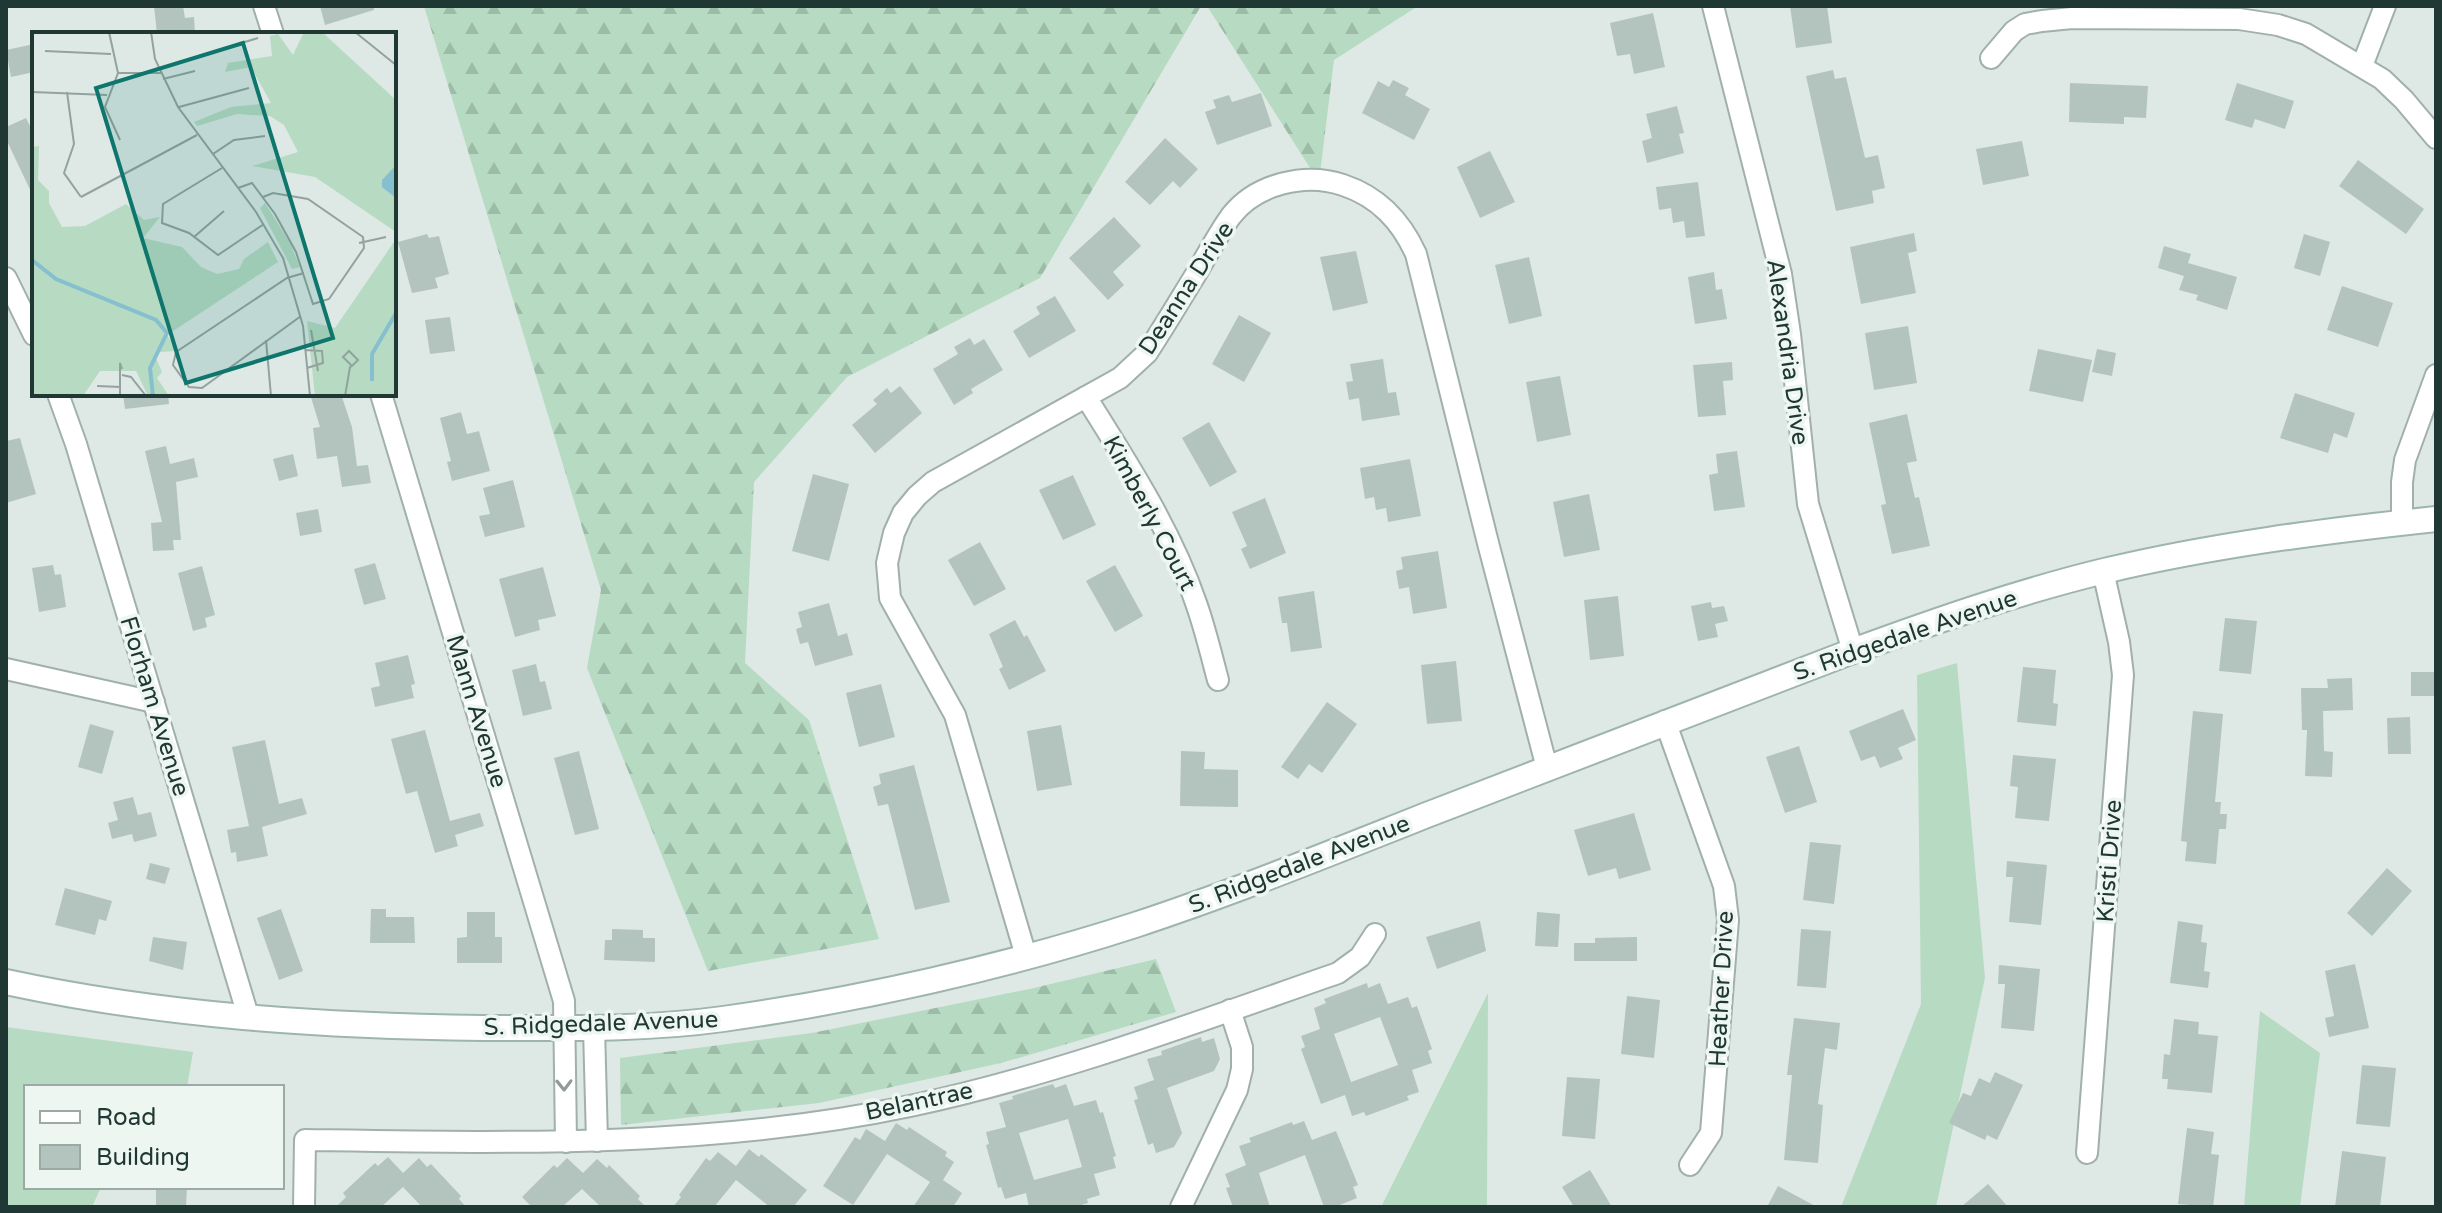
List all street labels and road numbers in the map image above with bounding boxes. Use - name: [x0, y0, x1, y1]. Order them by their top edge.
- street label: Deanna Drive: [1133, 216, 1240, 360]
- street label: Alexandria Drive: [1760, 257, 1815, 447]
- street label: Kimberly Court: [1097, 431, 1202, 596]
- street label: S. Ridgedale Avenue: [1790, 584, 2021, 687]
- street label: Florham Avenue: [113, 613, 196, 800]
- street label: Mann Avenue: [440, 631, 513, 791]
- street label: Kristi Drive: [2091, 799, 2128, 923]
- street label: S. Ridgedale Avenue: [1185, 809, 1414, 920]
- street label: Heather Drive: [1703, 910, 1740, 1068]
- street label: S. Ridgedale Avenue: [483, 1005, 719, 1042]
- street label: Belantrae: [863, 1076, 976, 1127]

